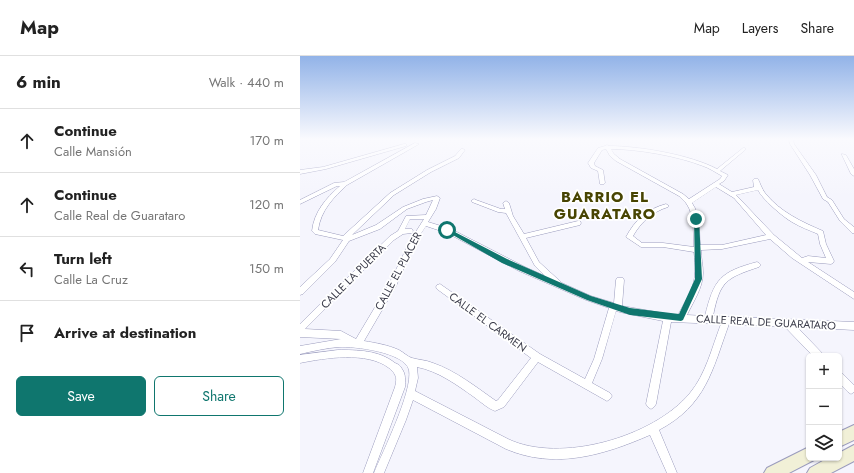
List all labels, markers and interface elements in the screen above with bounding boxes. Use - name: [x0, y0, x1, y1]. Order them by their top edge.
- text: Map: [20, 14, 59, 41]
- text: Map: [694, 18, 720, 38]
- text: Layers: [742, 18, 778, 38]
- text: Share: [800, 18, 834, 38]
- text: 6 min: [16, 70, 61, 94]
- text: Walk · 440 m: [209, 73, 284, 92]
- text: Continue: [54, 120, 117, 142]
- icon: ahead: [16, 130, 38, 152]
- text: 170 m: [249, 131, 284, 150]
- text: Calle Mansión: [54, 142, 132, 161]
- text: Continue: [54, 184, 117, 206]
- district label: BARRIO EL GUARATARO: [554, 186, 656, 225]
- icon: ahead: [16, 194, 38, 216]
- text: 120 m: [249, 195, 284, 214]
- text: Calle Real de Guarataro: [54, 206, 185, 225]
- route end: [687, 210, 705, 228]
- route start: [438, 221, 456, 239]
- street label: CALLE EL PLACER: [371, 228, 426, 313]
- street label: CALLE LA PUERTA: [317, 239, 390, 312]
- text: Turn left: [54, 248, 112, 270]
- icon: left: [16, 258, 38, 280]
- text: 150 m: [249, 259, 284, 278]
- text: Calle La Cruz: [54, 270, 128, 289]
- street label: CALLE EL CARMEN: [446, 288, 530, 356]
- street label: CALLE REAL DE GUARATARO: [696, 310, 837, 334]
- icon: arrive: [16, 322, 38, 344]
- text: Arrive at destination: [54, 322, 196, 344]
- map controls: [806, 353, 842, 461]
- button: +: [806, 353, 842, 389]
- button: Save: [16, 376, 146, 416]
- button: Share: [154, 376, 284, 416]
- button: −: [806, 389, 842, 425]
- button: layers: [806, 425, 842, 461]

